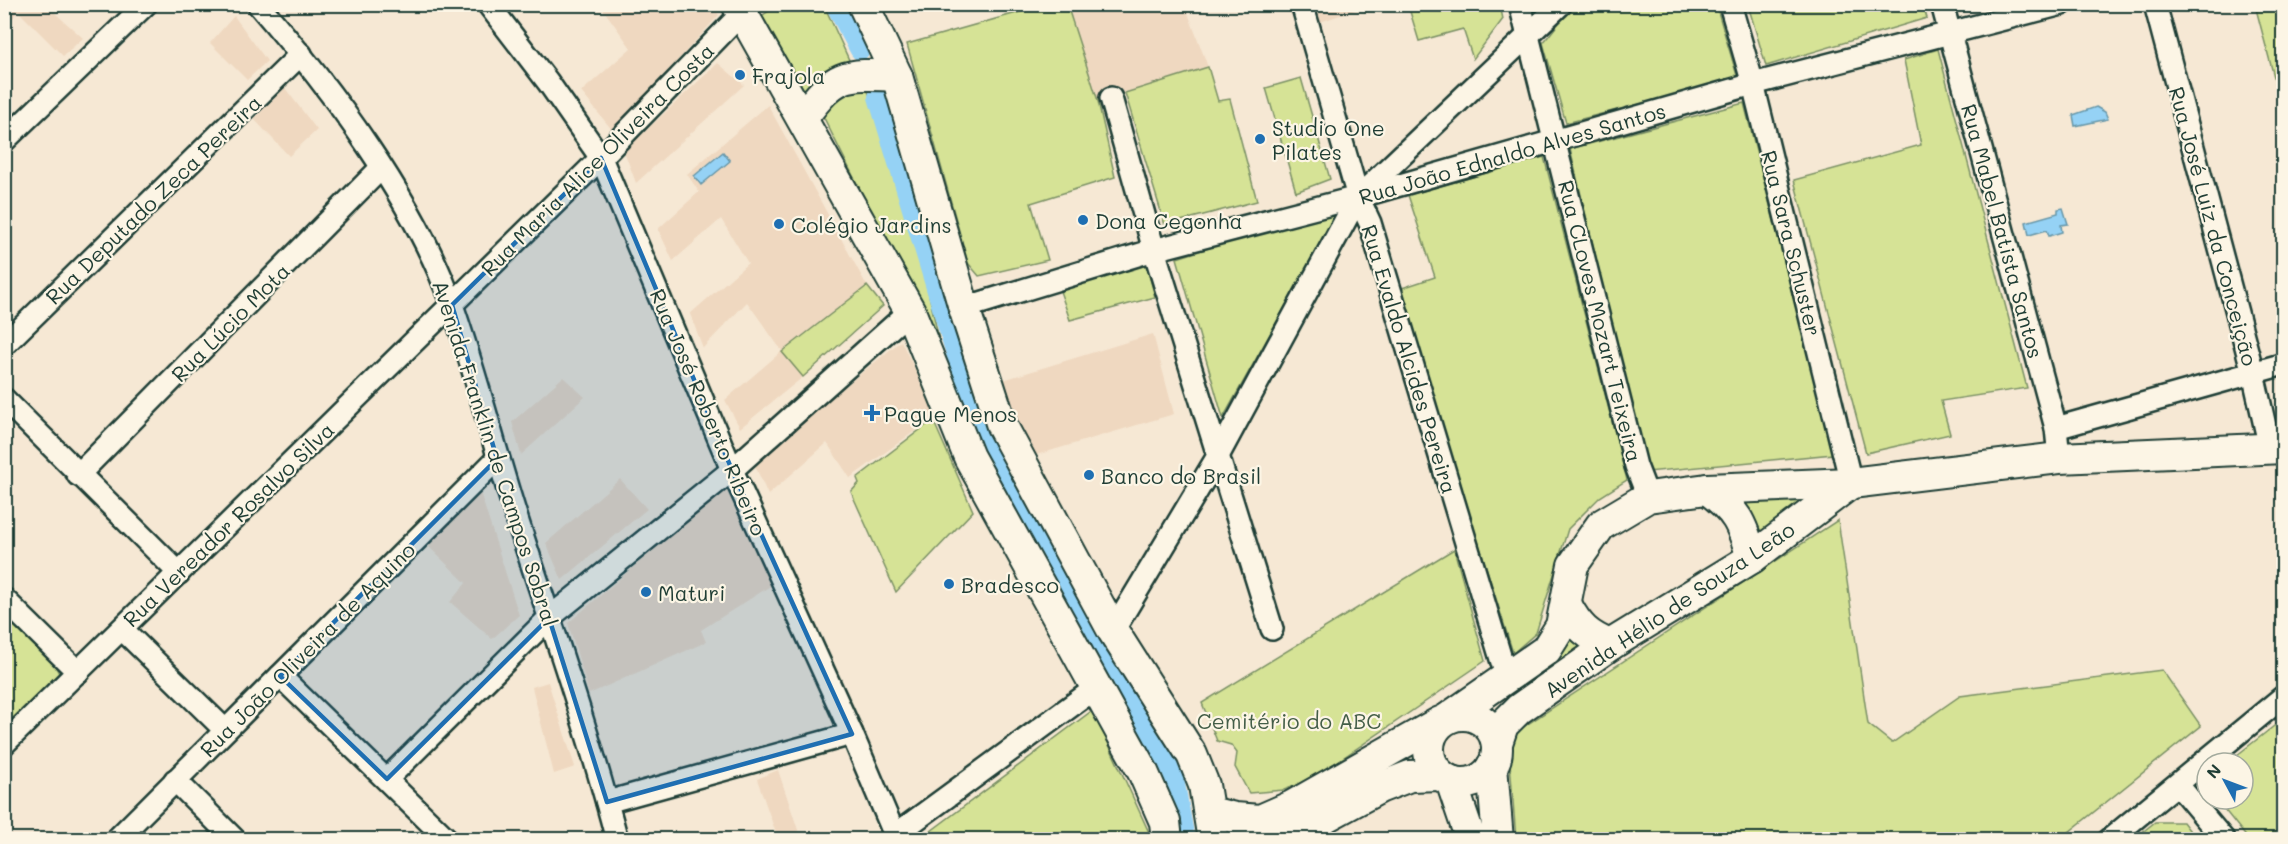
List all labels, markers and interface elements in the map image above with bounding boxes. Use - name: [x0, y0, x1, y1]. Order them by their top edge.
- street label: Rua Maria Alice Oliveira Costa: [475, 37, 719, 281]
- place label: Frajola: [752, 62, 825, 89]
- marker: Frajola: [733, 68, 747, 82]
- street label: Rua José Luiz da Conceição: [2164, 83, 2264, 369]
- street label: Rua Deputado Zeca Pereira: [39, 89, 267, 309]
- street label: Rua João Ednaldo Alves Santos: [1355, 96, 1669, 210]
- street label: Rua Mabel Batista Santos: [1956, 101, 2050, 361]
- place label: Studio One Pilates: [1272, 114, 1385, 165]
- marker: Studio One Pilates: [1253, 132, 1267, 146]
- street label: Rua Sara Schuster: [1756, 147, 1828, 339]
- street label: Rua CLoves Mozart Teixeira: [1553, 177, 1649, 465]
- place label: Dona Cegonha: [1095, 207, 1243, 234]
- place label: Colégio Jardins: [791, 211, 952, 238]
- marker: Dona Cegonha: [1076, 213, 1090, 227]
- marker: Colégio Jardins: [772, 217, 786, 231]
- street label: Rua Evaldo Alcides Pereira: [1356, 221, 1464, 497]
- street label: Rua Lúcio Mota: [165, 257, 295, 387]
- street label: Avenida Franklin de Campos Sobral: [427, 276, 565, 630]
- street label: Rua José Roberto Ribeiro: [645, 284, 773, 540]
- place label: Pague Menos: [884, 400, 1017, 427]
- marker: Pague Menos: [865, 406, 879, 420]
- street label: Rua Vereador Rosalvo Silva: [117, 416, 339, 632]
- place label: Banco do Brasil: [1101, 462, 1261, 489]
- marker: Banco do Brasil: [1082, 468, 1096, 482]
- street label: Avenida Hélio de Souza Leão: [1539, 515, 1799, 703]
- street label: Rua João Oliveira de Aquino: [194, 536, 420, 762]
- place label: Bradesco: [961, 571, 1059, 598]
- marker: Bradesco: [942, 577, 956, 591]
- place label: Maturi: [658, 579, 726, 606]
- marker: Maturi: [639, 585, 653, 599]
- park label: Cemitério do ABC: [1197, 707, 1381, 734]
- north arrow: [2195, 751, 2255, 811]
- text: N: [2201, 759, 2225, 782]

